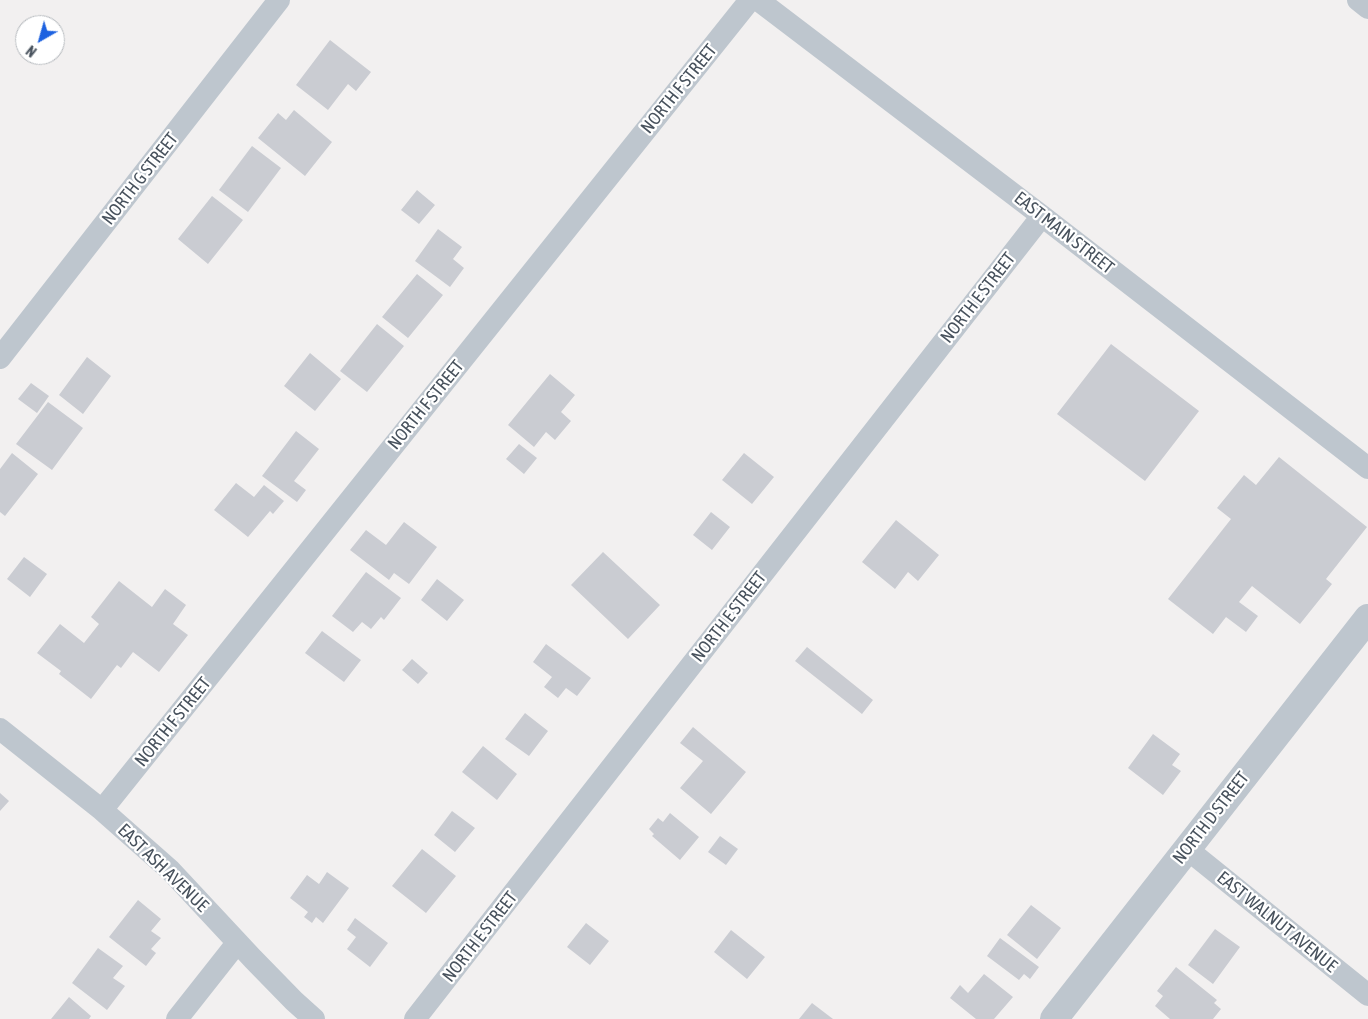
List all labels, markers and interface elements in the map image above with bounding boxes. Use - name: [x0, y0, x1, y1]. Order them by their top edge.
- north arrow: [15, 15, 65, 65]
- street label: NORTH F STREET: [637, 40, 721, 138]
- text: N: [23, 42, 40, 60]
- street label: NORTH G STREET: [97, 129, 183, 229]
- street label: EAST MAIN STREET: [1010, 187, 1118, 279]
- street label: NORTH E STREET: [936, 248, 1020, 348]
- street label: NORTH F STREET: [384, 356, 468, 454]
- street label: NORTH E STREET: [687, 567, 771, 667]
- street label: NORTH F STREET: [131, 673, 215, 771]
- street label: NORTH D STREET: [1168, 768, 1254, 868]
- street label: EAST ASH AVENUE: [113, 819, 213, 917]
- street label: EAST WALNUT AVENUE: [1213, 867, 1341, 977]
- street label: NORTH E STREET: [438, 887, 522, 987]

